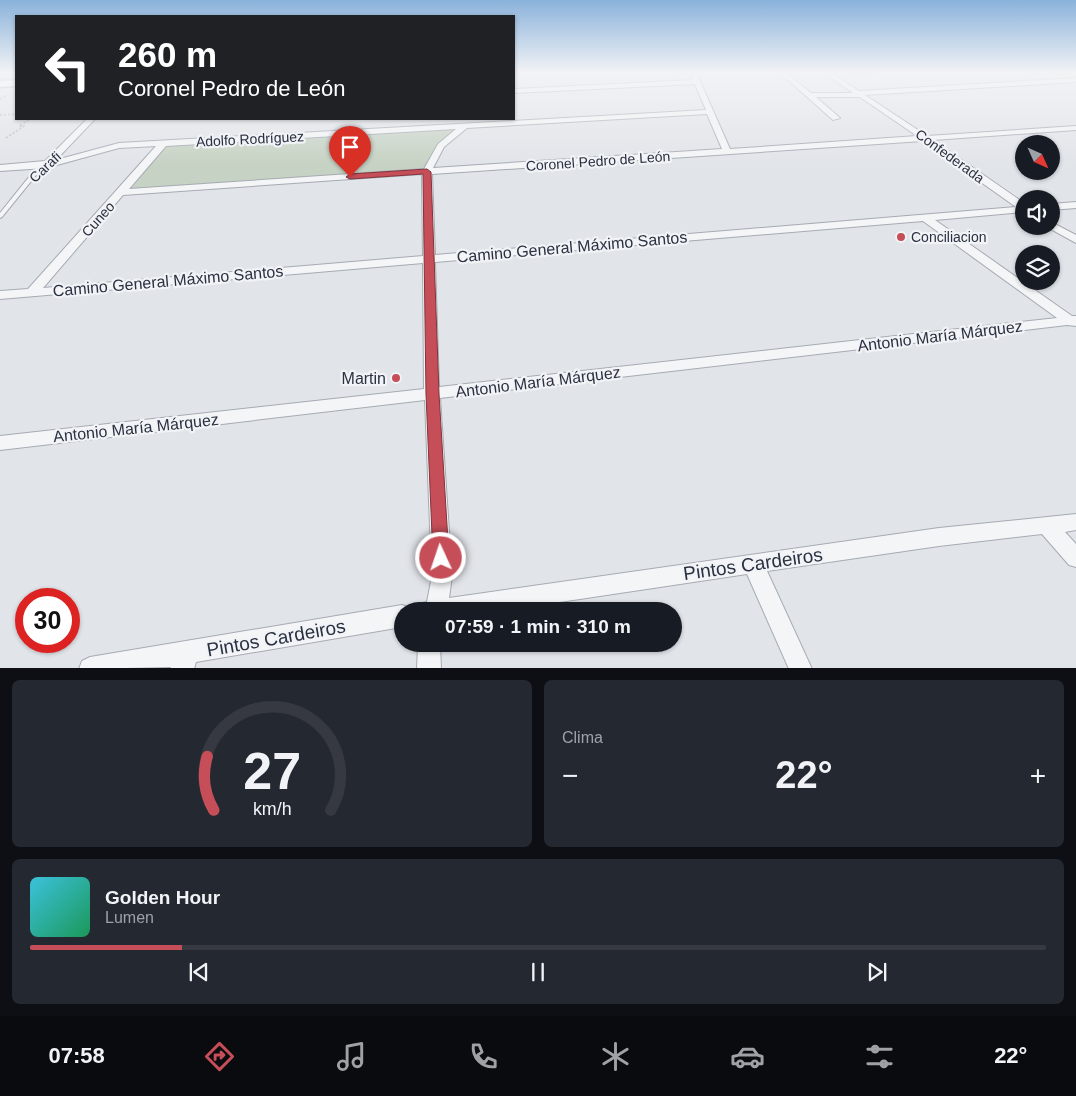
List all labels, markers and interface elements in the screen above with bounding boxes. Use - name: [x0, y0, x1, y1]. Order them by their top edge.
- icon: left: [35, 35, 100, 100]
- text: 260 m: [118, 35, 217, 74]
- text: Coronel Pedro de León: [118, 76, 346, 101]
- pin: [329, 126, 371, 177]
- street label: Confederada: [913, 126, 988, 186]
- street label: Adolfo Rodríguez: [196, 128, 304, 150]
- icon: arrive: [336, 133, 364, 161]
- north arrow: [1015, 135, 1060, 180]
- map controls: [1015, 135, 1060, 290]
- street label: Carafi: [26, 148, 64, 186]
- street label: Coronel Pedro de León: [525, 148, 671, 174]
- button: sound: [1015, 190, 1060, 235]
- street label: Cuneo: [78, 198, 118, 240]
- street label: Camino General Máximo Santos: [456, 228, 688, 266]
- place label: Conciliacion: [911, 229, 986, 245]
- marker: Conciliacion: [895, 231, 907, 243]
- button: layers: [1015, 245, 1060, 290]
- street label: Camino General Máximo Santos: [52, 262, 284, 300]
- street label: Antonio María Márquez: [856, 317, 1024, 355]
- street label: Antonio María Márquez: [454, 363, 622, 401]
- place label: Martin: [342, 370, 386, 387]
- marker: Martin: [390, 372, 402, 384]
- street label: Antonio María Márquez: [52, 411, 220, 445]
- position arrow: [414, 531, 466, 583]
- street label: Pintos Cardeiros: [682, 544, 824, 584]
- speed limit sign: 30: [15, 588, 80, 653]
- street label: Pintos Cardeiros: [205, 615, 347, 661]
- text: 07:59 · 1 min · 310 m: [445, 616, 631, 637]
- text: Clima: [562, 729, 603, 746]
- text: 27: [243, 742, 301, 800]
- text: 22°: [775, 754, 833, 796]
- text: −: [562, 760, 578, 791]
- text: +: [1030, 760, 1046, 791]
- text: km/h: [253, 799, 291, 819]
- text: Golden Hour: [105, 887, 220, 908]
- text: Lumen: [105, 909, 154, 926]
- icon: previous: [185, 958, 213, 986]
- icon: pause: [524, 958, 552, 986]
- icon: next: [863, 958, 891, 986]
- icon: directions: [202, 1039, 237, 1074]
- icon: music: [334, 1039, 369, 1074]
- icon: phone: [466, 1039, 501, 1074]
- icon: climate: [598, 1039, 633, 1074]
- icon: car: [730, 1039, 765, 1074]
- icon: filters: [862, 1039, 897, 1074]
- text: 07:58: [49, 1043, 105, 1068]
- text: 22°: [994, 1043, 1027, 1068]

